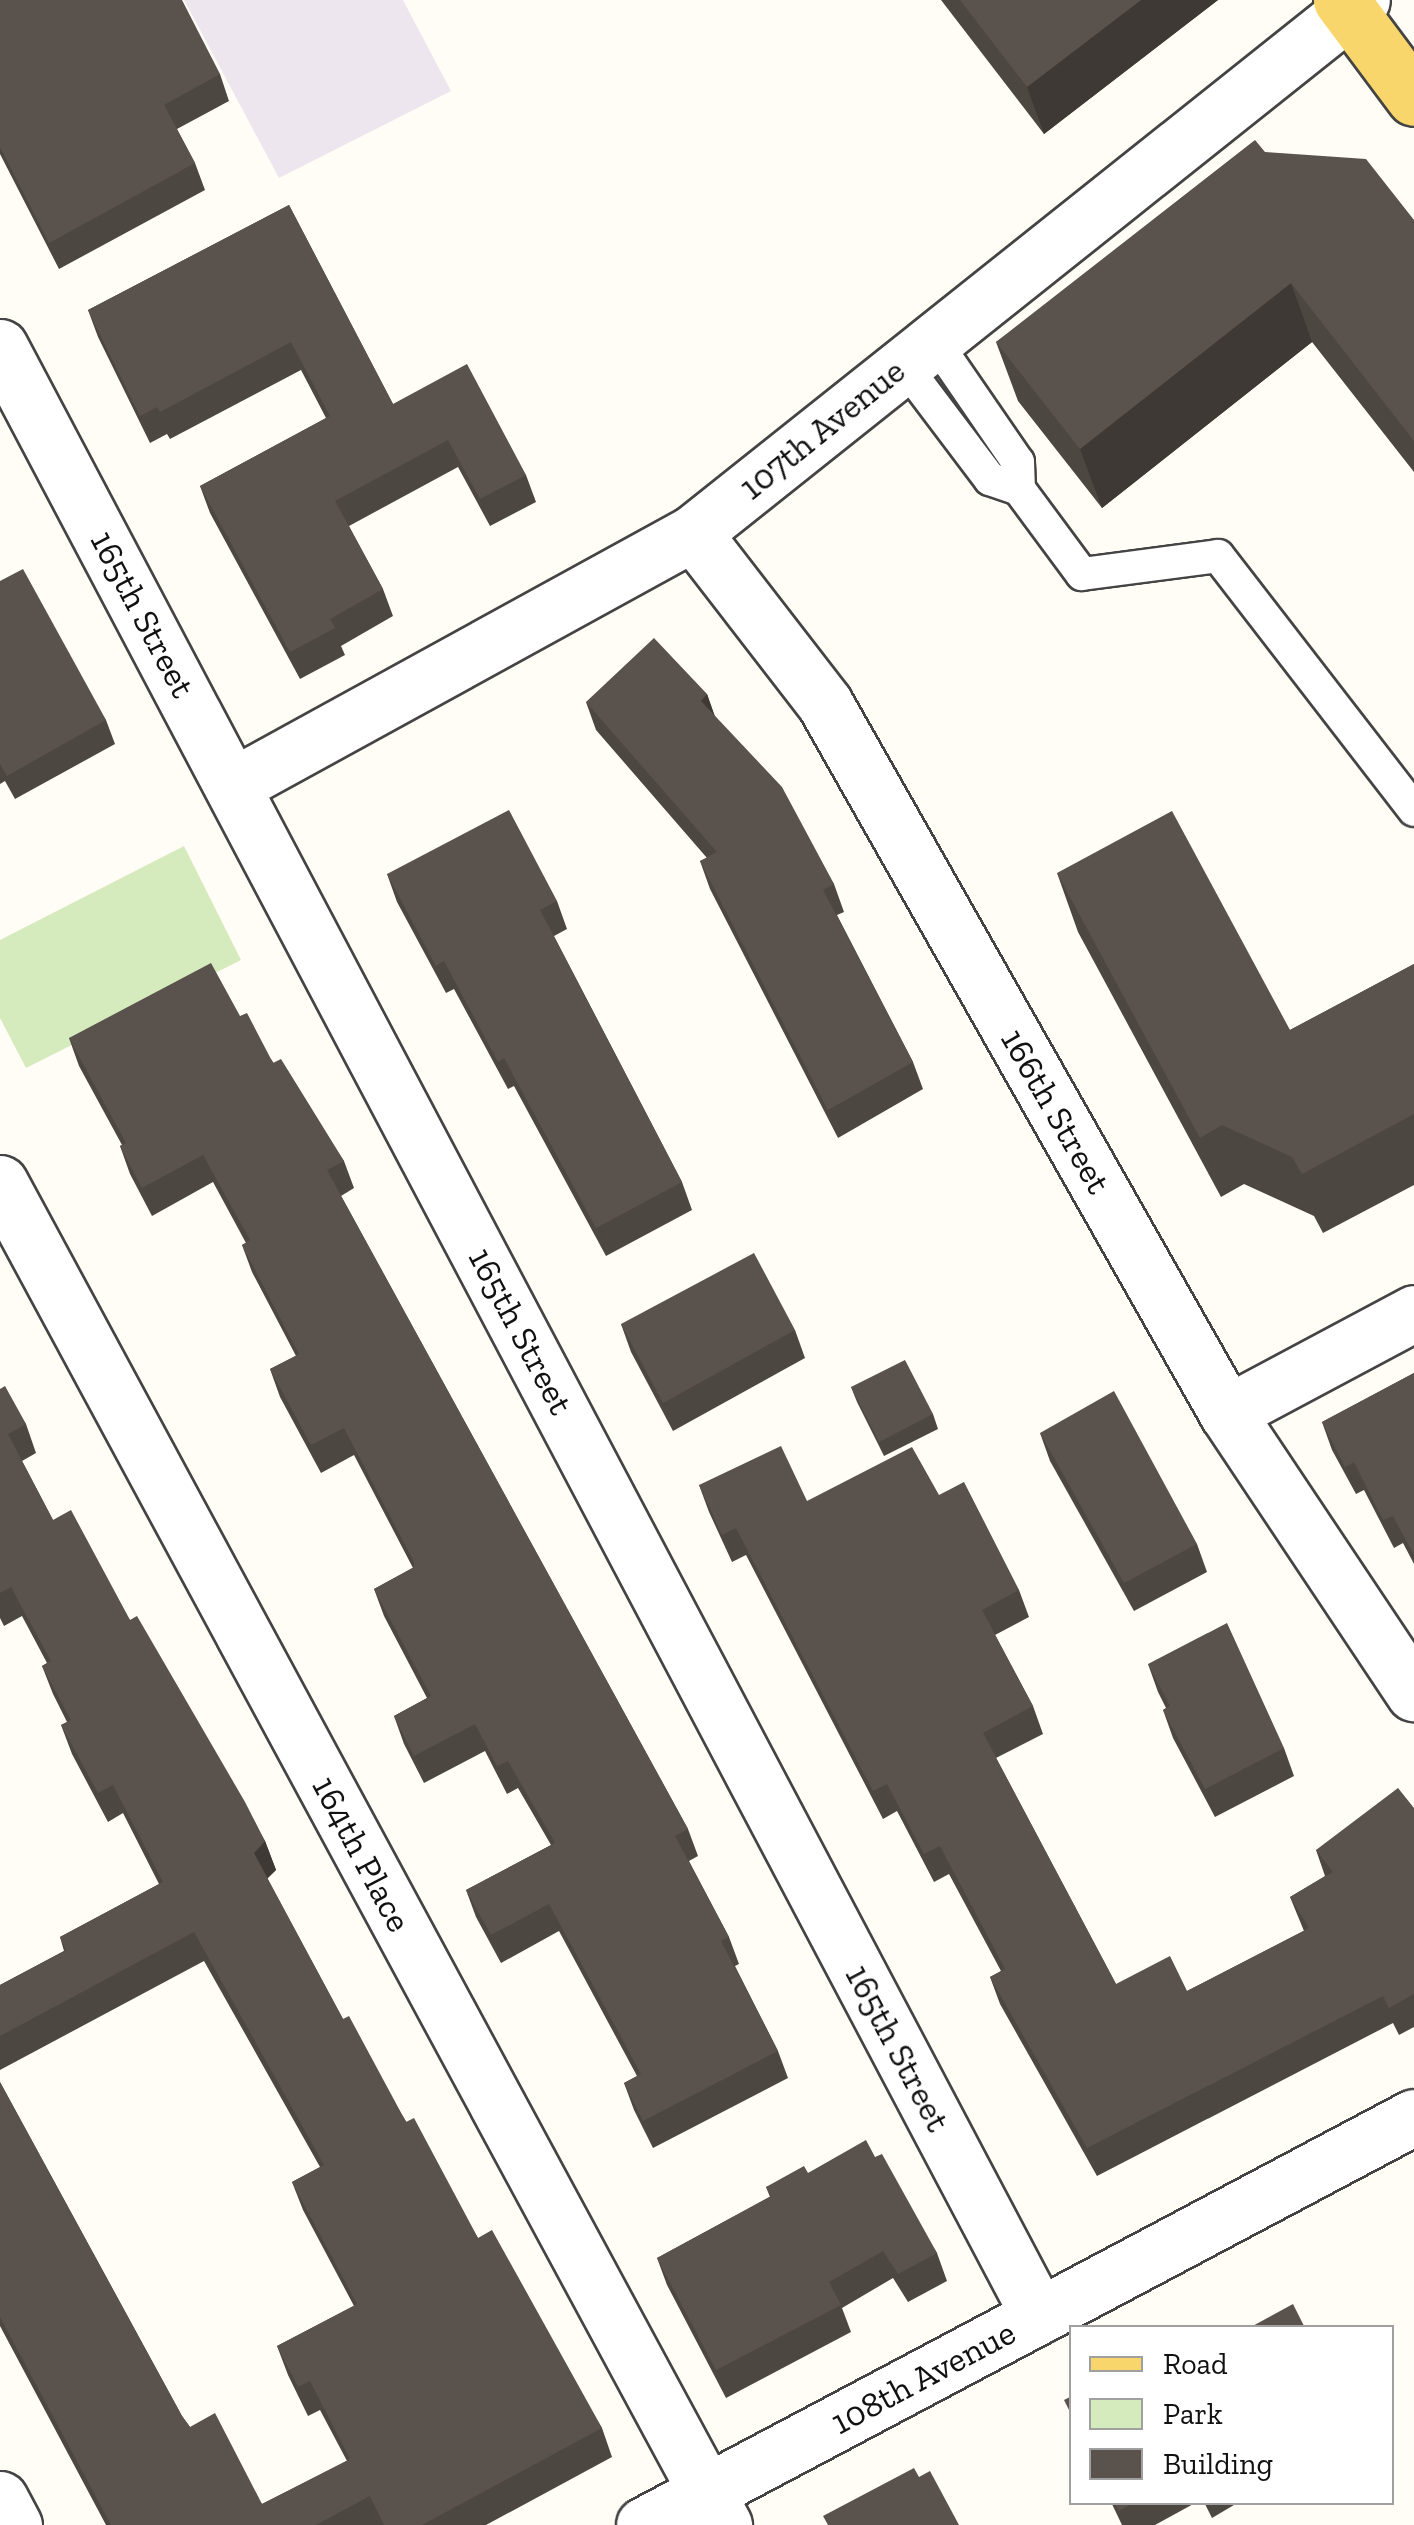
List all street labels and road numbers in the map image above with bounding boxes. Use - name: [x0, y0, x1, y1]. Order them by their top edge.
- street label: 107th Avenue: [730, 349, 914, 509]
- street label: 165th Street: [82, 523, 204, 705]
- street label: 166th Street: [992, 1021, 1120, 1201]
- street label: 165th Street: [460, 1240, 582, 1422]
- street label: 164th Place: [303, 1769, 421, 1939]
- street label: 165th Street: [837, 1957, 959, 2139]
- street label: 108th Avenue: [823, 2311, 1023, 2443]

